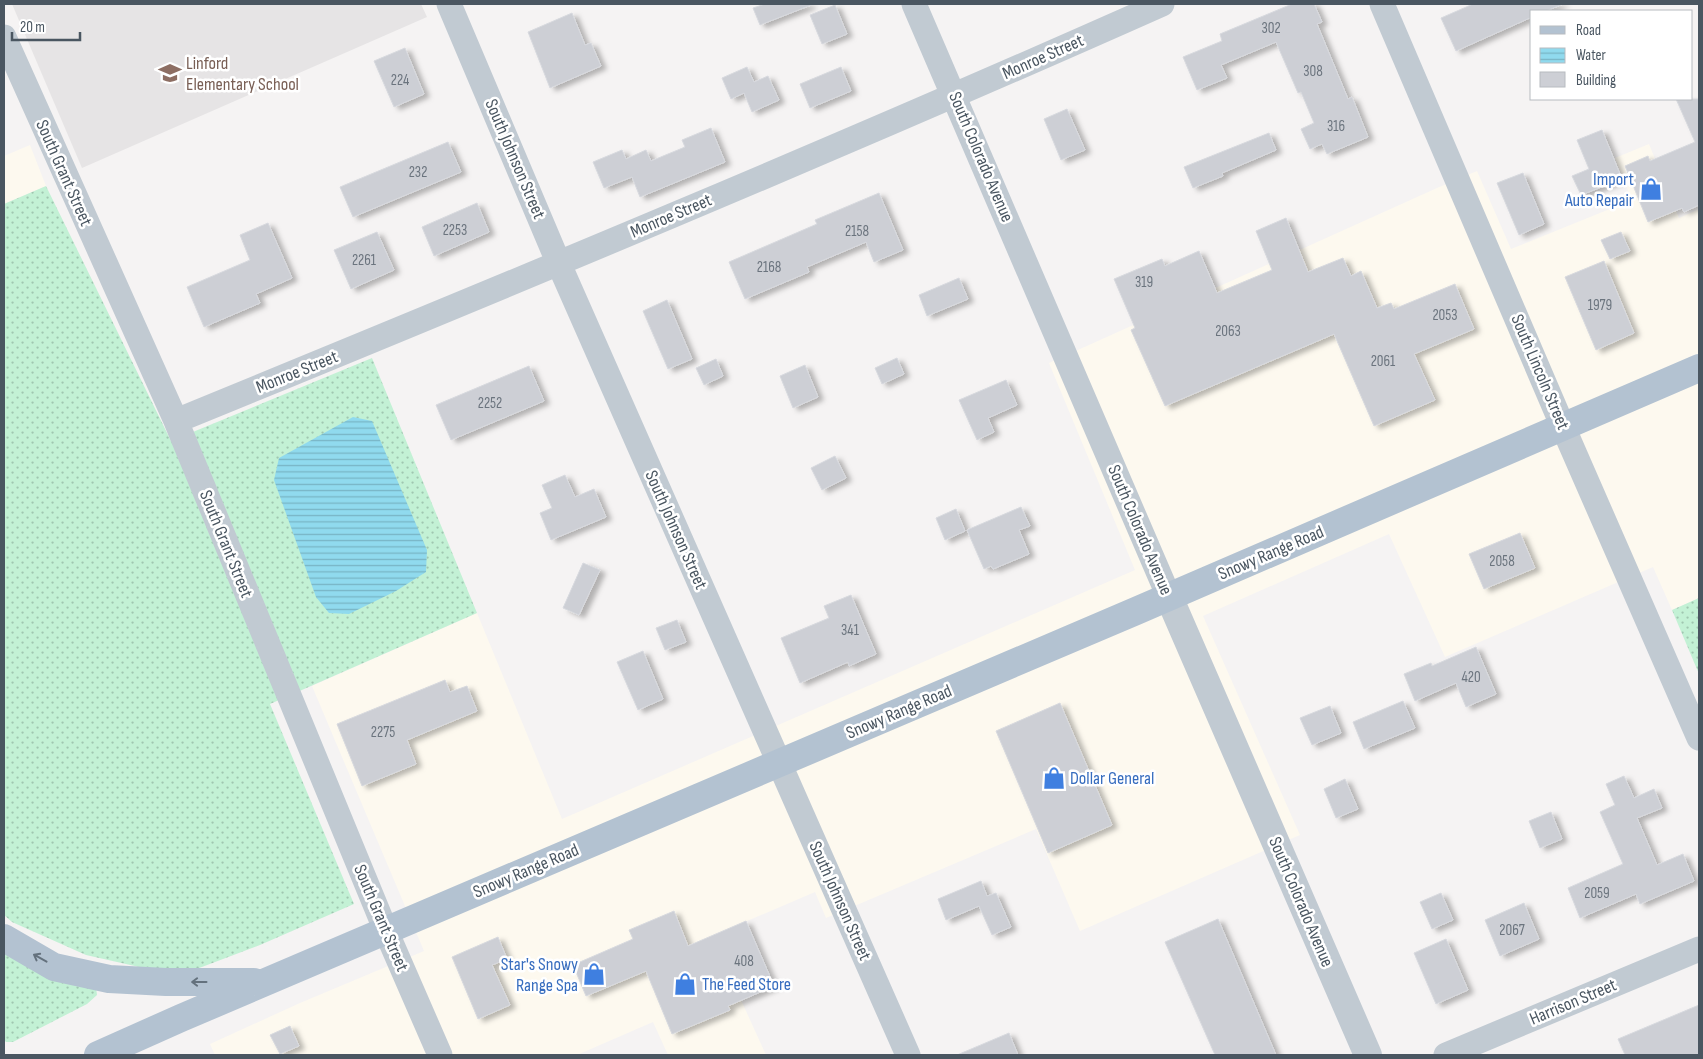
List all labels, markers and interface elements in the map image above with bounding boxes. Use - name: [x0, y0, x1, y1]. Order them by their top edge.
- scale bar: [12, 10, 80, 42]
- legend: [1530, 10, 1693, 100]
- text: 20 m: [20, 18, 45, 37]
- house number: 302: [1261, 19, 1281, 38]
- text: Road: [1576, 21, 1601, 40]
- street label: Monroe Street: [999, 30, 1087, 84]
- text: Water: [1576, 46, 1607, 65]
- place label: Linford Elementary School: [186, 53, 299, 95]
- school or university icon: Linford Elementary School: [157, 60, 183, 86]
- house number: 308: [1303, 62, 1323, 81]
- house number: 224: [391, 71, 409, 90]
- text: Building: [1576, 71, 1616, 90]
- street label: South Colorado Avenue: [944, 89, 1018, 225]
- street label: South Johnson Street: [480, 96, 550, 222]
- street label: South Grant Street: [31, 117, 97, 230]
- house number: 316: [1327, 117, 1345, 136]
- house number: 232: [409, 163, 427, 182]
- place label: Import Auto Repair: [1564, 169, 1634, 211]
- shop icon: Import Auto Repair: [1638, 176, 1664, 202]
- street label: Monroe Street: [627, 189, 715, 243]
- house number: 2253: [443, 221, 467, 240]
- house number: 2158: [845, 222, 869, 241]
- house number: 2261: [352, 251, 377, 270]
- house number: 2168: [757, 258, 781, 277]
- house number: 319: [1135, 273, 1153, 292]
- house number: 1979: [1588, 296, 1612, 315]
- house number: 2053: [1432, 306, 1458, 325]
- street label: South Lincoln Street: [1506, 311, 1574, 433]
- house number: 2063: [1215, 322, 1241, 341]
- street label: Monroe Street: [253, 346, 341, 398]
- house number: 2061: [1371, 352, 1396, 371]
- house number: 2252: [478, 394, 502, 413]
- street label: South Colorado Avenue: [1103, 462, 1177, 598]
- street label: South Johnson Street: [640, 467, 712, 593]
- street label: South Grant Street: [195, 487, 257, 601]
- street label: Snowy Range Road: [1215, 521, 1327, 585]
- house number: 2058: [1489, 552, 1515, 571]
- house number: 341: [841, 621, 860, 640]
- house number: 420: [1461, 668, 1481, 687]
- street label: Snowy Range Road: [843, 680, 955, 744]
- house number: 2275: [371, 723, 395, 742]
- shop icon: Dollar General: [1041, 765, 1067, 791]
- place label: Dollar General: [1070, 768, 1154, 789]
- street label: South Colorado Avenue: [1264, 834, 1338, 970]
- street label: South Johnson Street: [804, 838, 876, 964]
- street label: Snowy Range Road: [470, 839, 582, 903]
- street label: South Grant Street: [349, 862, 413, 975]
- house number: 2059: [1584, 884, 1610, 903]
- house number: 2067: [1499, 921, 1525, 940]
- house number: 408: [734, 952, 754, 971]
- one-way arrow: [33, 953, 48, 963]
- place label: Star's Snowy Range Spa: [501, 954, 578, 996]
- shop icon: Star's Snowy Range Spa: [581, 961, 607, 987]
- shop icon: The Feed Store: [672, 971, 698, 997]
- place label: The Feed Store: [702, 974, 791, 995]
- street label: Harrison Street: [1526, 974, 1620, 1030]
- one-way arrow: [191, 977, 208, 987]

